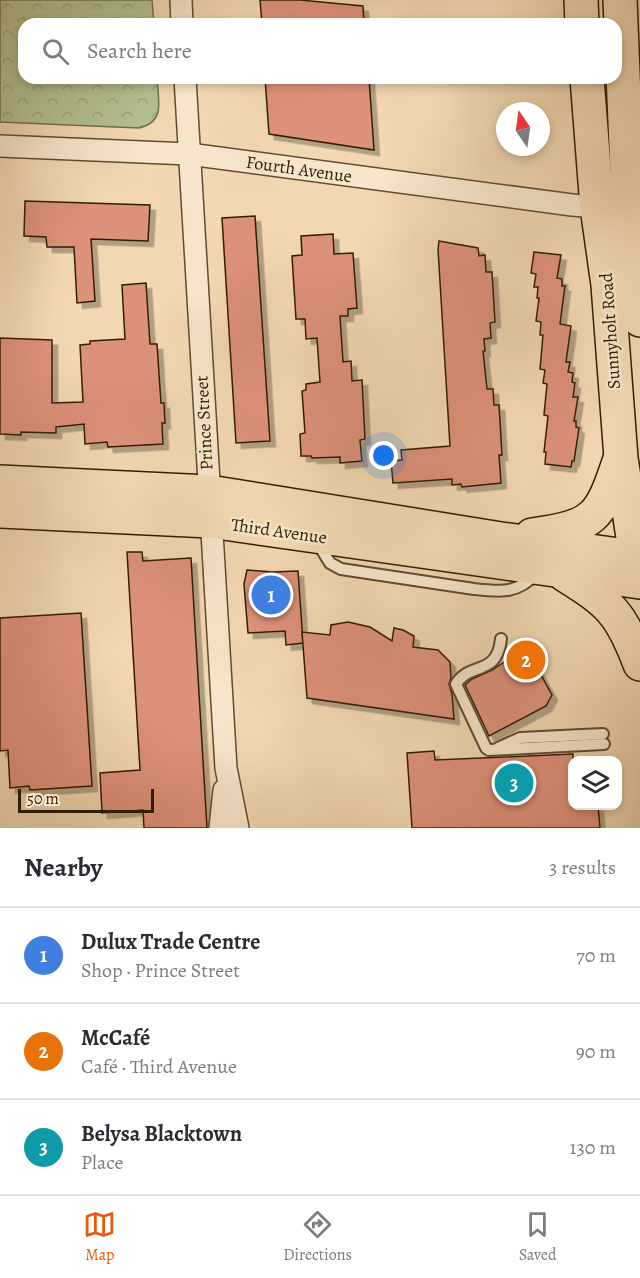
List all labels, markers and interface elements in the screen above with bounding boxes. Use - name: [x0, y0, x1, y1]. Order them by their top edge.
- search box: [18, 18, 622, 84]
- icon: search: [39, 35, 72, 68]
- text: Search here: [87, 36, 192, 66]
- north arrow: [496, 102, 550, 156]
- street label: Fourth Avenue: [244, 150, 354, 188]
- street label: Sunnyholt Road: [594, 272, 626, 390]
- street label: Prince Street: [190, 375, 218, 471]
- your location: [369, 441, 398, 470]
- street label: Third Avenue: [230, 512, 328, 550]
- pin: 1: [252, 572, 290, 618]
- pin: 2: [506, 638, 546, 682]
- map controls: [568, 756, 622, 810]
- button: layers: [568, 756, 622, 810]
- pin: 3: [494, 760, 534, 806]
- scale bar: [18, 786, 154, 814]
- text: 50 m: [27, 788, 59, 810]
- text: Nearby: [24, 850, 103, 885]
- text: 3 results: [549, 854, 616, 881]
- text: Dulux Trade Centre: [81, 927, 260, 957]
- text: 1: [40, 942, 47, 969]
- text: 70 m: [576, 942, 616, 969]
- text: Shop · Prince Street: [81, 957, 240, 984]
- text: McCafé: [81, 1023, 150, 1053]
- text: 2: [39, 1038, 48, 1065]
- text: 90 m: [576, 1038, 616, 1065]
- text: Café · Third Avenue: [81, 1053, 237, 1080]
- text: Belysa Blacktown: [81, 1119, 242, 1149]
- text: 3: [39, 1134, 48, 1161]
- text: 130 m: [570, 1134, 616, 1161]
- text: Place: [81, 1149, 123, 1176]
- tab: Map: [83, 1208, 116, 1266]
- tab: Directions: [283, 1208, 352, 1266]
- tab: Saved: [519, 1208, 557, 1266]

